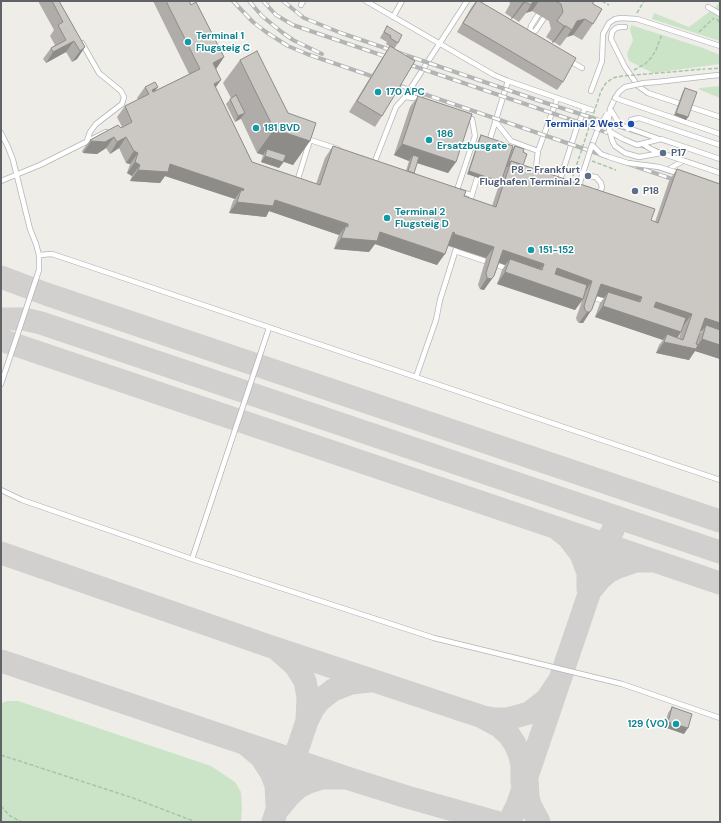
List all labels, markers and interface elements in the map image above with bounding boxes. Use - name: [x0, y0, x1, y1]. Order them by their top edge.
- place label: Terminal 1 Flugsteig C: [196, 30, 250, 54]
- marker: Terminal 1 Flugsteig C: [183, 37, 193, 47]
- place label: 170 APC: [386, 86, 425, 98]
- marker: 170 APC: [373, 87, 383, 97]
- place label: Terminal 2 West: [545, 118, 623, 130]
- marker: Terminal 2 West: [626, 119, 636, 129]
- place label: 181 BVD: [264, 122, 300, 134]
- marker: 181 BVD: [251, 123, 261, 133]
- place label: 186 Ersatzbusgate: [437, 128, 507, 152]
- marker: 186 Ersatzbusgate: [424, 135, 434, 145]
- place label: P17: [671, 147, 686, 159]
- marker: P17: [658, 148, 668, 158]
- place label: P8 - Frankfurt Flughafen Terminal 2: [479, 164, 580, 188]
- marker: P8 - Frankfurt Flughafen Terminal 2: [583, 171, 593, 181]
- place label: P18: [643, 185, 659, 197]
- marker: P18: [630, 186, 640, 196]
- place label: Terminal 2 Flugsteig D: [395, 206, 449, 230]
- marker: Terminal 2 Flugsteig D: [382, 213, 392, 223]
- place label: 151-152: [539, 244, 574, 256]
- marker: 151-152: [526, 245, 536, 255]
- place label: 129 (VO): [628, 718, 668, 730]
- marker: 129 (VO): [671, 719, 681, 729]

